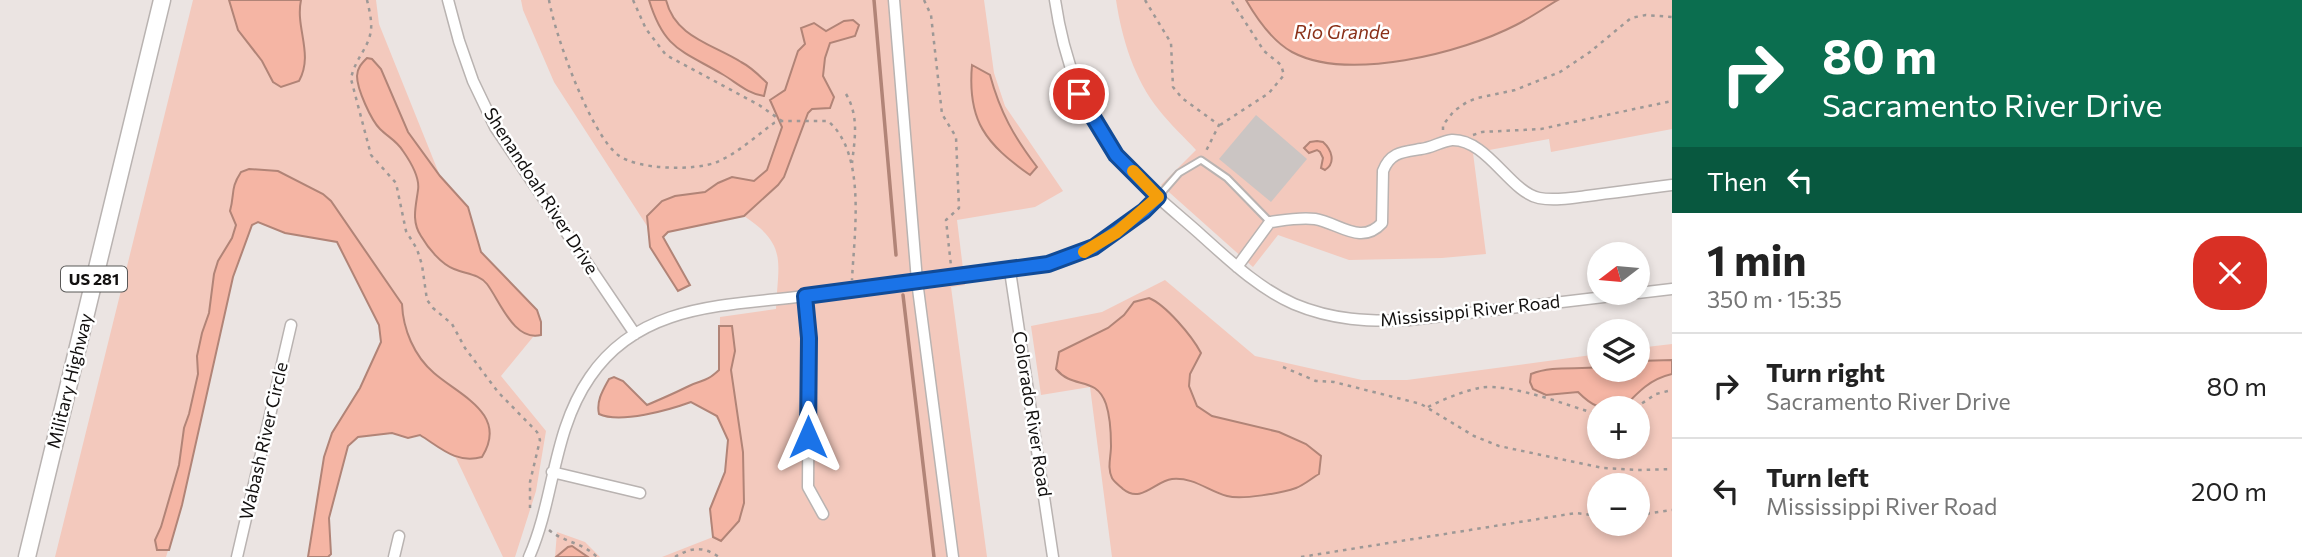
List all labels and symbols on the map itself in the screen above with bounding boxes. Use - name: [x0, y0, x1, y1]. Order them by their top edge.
- water label: Rio Grande: [1294, 20, 1390, 43]
- pin: [1049, 64, 1109, 124]
- street label: Shenandoah River Drive: [480, 103, 604, 278]
- north arrow: [1587, 242, 1650, 304]
- road number: US 281: [61, 266, 127, 292]
- street label: Mississippi River Road: [1379, 290, 1561, 330]
- street label: Military Highway: [42, 311, 96, 451]
- street label: Colorado River Road: [1009, 330, 1057, 498]
- street label: Wabash River Circle: [234, 360, 292, 522]
- position arrow: [771, 400, 845, 474]

